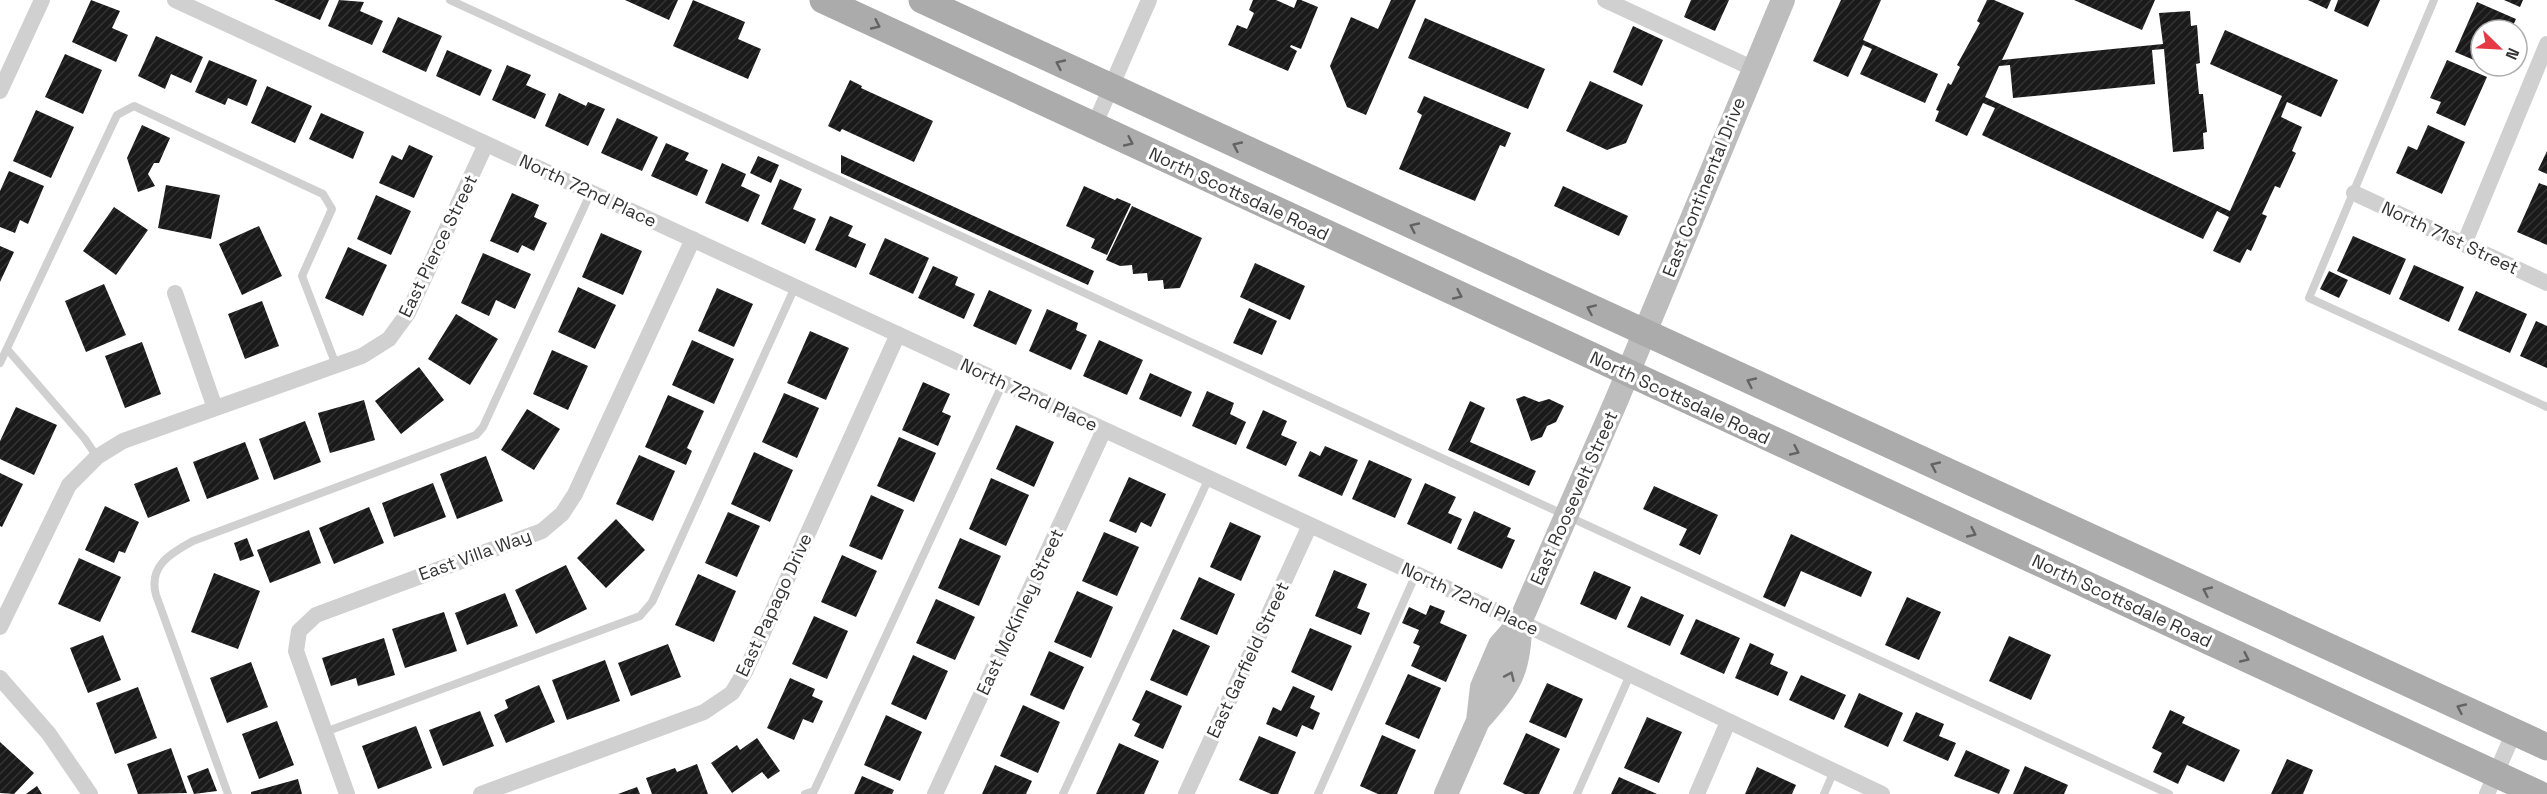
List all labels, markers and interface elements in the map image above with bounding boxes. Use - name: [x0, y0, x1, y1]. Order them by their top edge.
- one-way arrow: [870, 17, 881, 29]
- north arrow: [2469, 18, 2529, 78]
- text: N: [2500, 45, 2524, 63]
- one-way arrow: [1056, 59, 1067, 71]
- street label: East Continental Drive: [1657, 94, 1750, 280]
- one-way arrow: [1123, 135, 1134, 147]
- one-way arrow: [1233, 141, 1244, 153]
- street label: North Scottsdale Road: [1145, 142, 1333, 245]
- street label: North 72nd Place: [516, 149, 660, 232]
- street label: East Pierce Street: [393, 171, 482, 321]
- street label: North 71st Street: [2378, 196, 2522, 279]
- one-way arrow: [1410, 223, 1421, 235]
- one-way arrow: [1452, 288, 1463, 300]
- one-way arrow: [1587, 304, 1598, 316]
- street label: North Scottsdale Road: [1586, 346, 1774, 449]
- street label: North 72nd Place: [957, 353, 1101, 436]
- one-way arrow: [1747, 377, 1758, 389]
- street label: East Roosevelt Street: [1525, 407, 1622, 588]
- one-way arrow: [1789, 444, 1800, 456]
- one-way arrow: [1930, 462, 1941, 474]
- street label: East Villa Way: [415, 523, 534, 586]
- street label: East McKinley Street: [971, 525, 1068, 699]
- one-way arrow: [1966, 525, 1977, 537]
- street label: East Papago Drive: [730, 529, 817, 680]
- street label: North Scottsdale Road: [2028, 549, 2216, 652]
- street label: North 72nd Place: [1398, 557, 1542, 640]
- street label: East Garfield Street: [1201, 578, 1294, 742]
- one-way arrow: [2203, 587, 2214, 599]
- one-way arrow: [2238, 651, 2249, 663]
- one-way arrow: [1503, 671, 1515, 682]
- one-way arrow: [2456, 703, 2467, 715]

